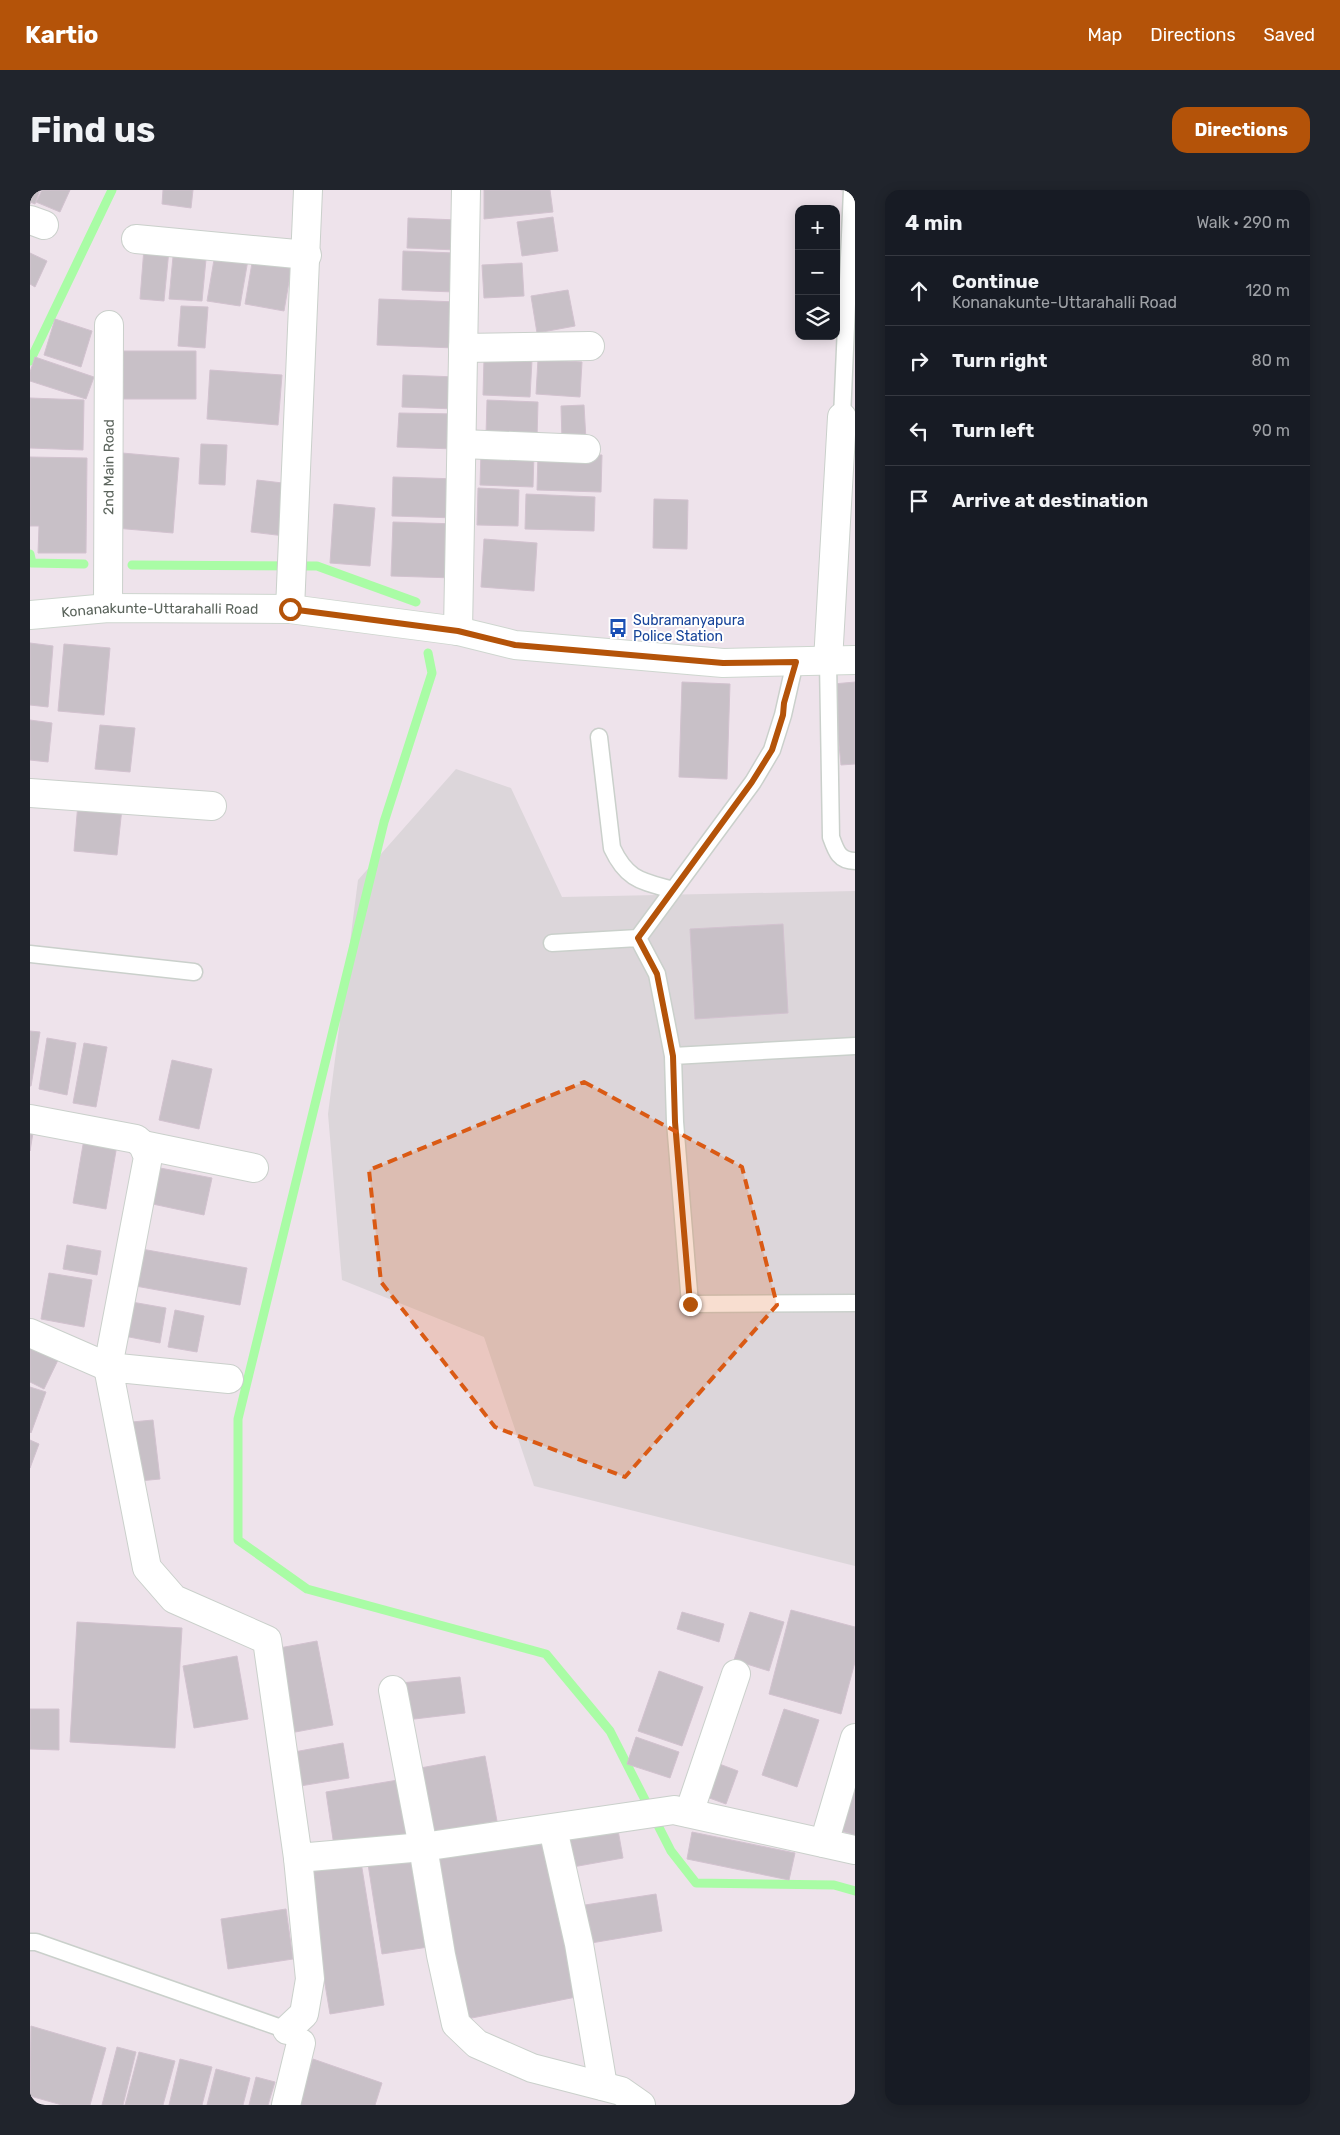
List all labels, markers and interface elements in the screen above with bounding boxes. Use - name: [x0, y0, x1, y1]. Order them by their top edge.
- text: Kartio: [25, 21, 99, 49]
- text: Map: [1087, 24, 1122, 46]
- text: Directions: [1150, 24, 1236, 46]
- text: Saved: [1264, 24, 1315, 46]
- button: Directions: [1172, 107, 1310, 153]
- text: Find us: [30, 109, 155, 151]
- map controls: [795, 205, 840, 340]
- button: +: [795, 205, 840, 250]
- text: 4 min: [905, 210, 963, 235]
- text: Walk · 290 m: [1196, 213, 1290, 232]
- button: −: [795, 250, 840, 295]
- text: Continue: [952, 270, 1039, 293]
- icon: ahead: [905, 277, 933, 305]
- text: 120 m: [1245, 281, 1290, 300]
- text: Konanakunte-Uttarahalli Road: [952, 293, 1177, 312]
- button: layers: [795, 295, 840, 340]
- icon: right: [905, 347, 933, 375]
- text: Turn right: [952, 349, 1047, 372]
- text: 80 m: [1252, 351, 1290, 370]
- icon: left: [905, 417, 933, 445]
- street label: 2nd Main Road: [100, 419, 117, 515]
- text: Turn left: [952, 419, 1034, 442]
- text: 90 m: [1252, 421, 1290, 440]
- icon: arrive: [905, 487, 933, 515]
- text: Arrive at destination: [952, 489, 1148, 512]
- route start: [279, 598, 302, 621]
- street label: Konanakunte-Uttarahalli Road: [61, 599, 258, 621]
- place label: Subramanyapura Police Station: [633, 612, 745, 645]
- bus stop icon: Subramanyapura Police Station: [607, 617, 629, 639]
- route end: [679, 1293, 702, 1316]

